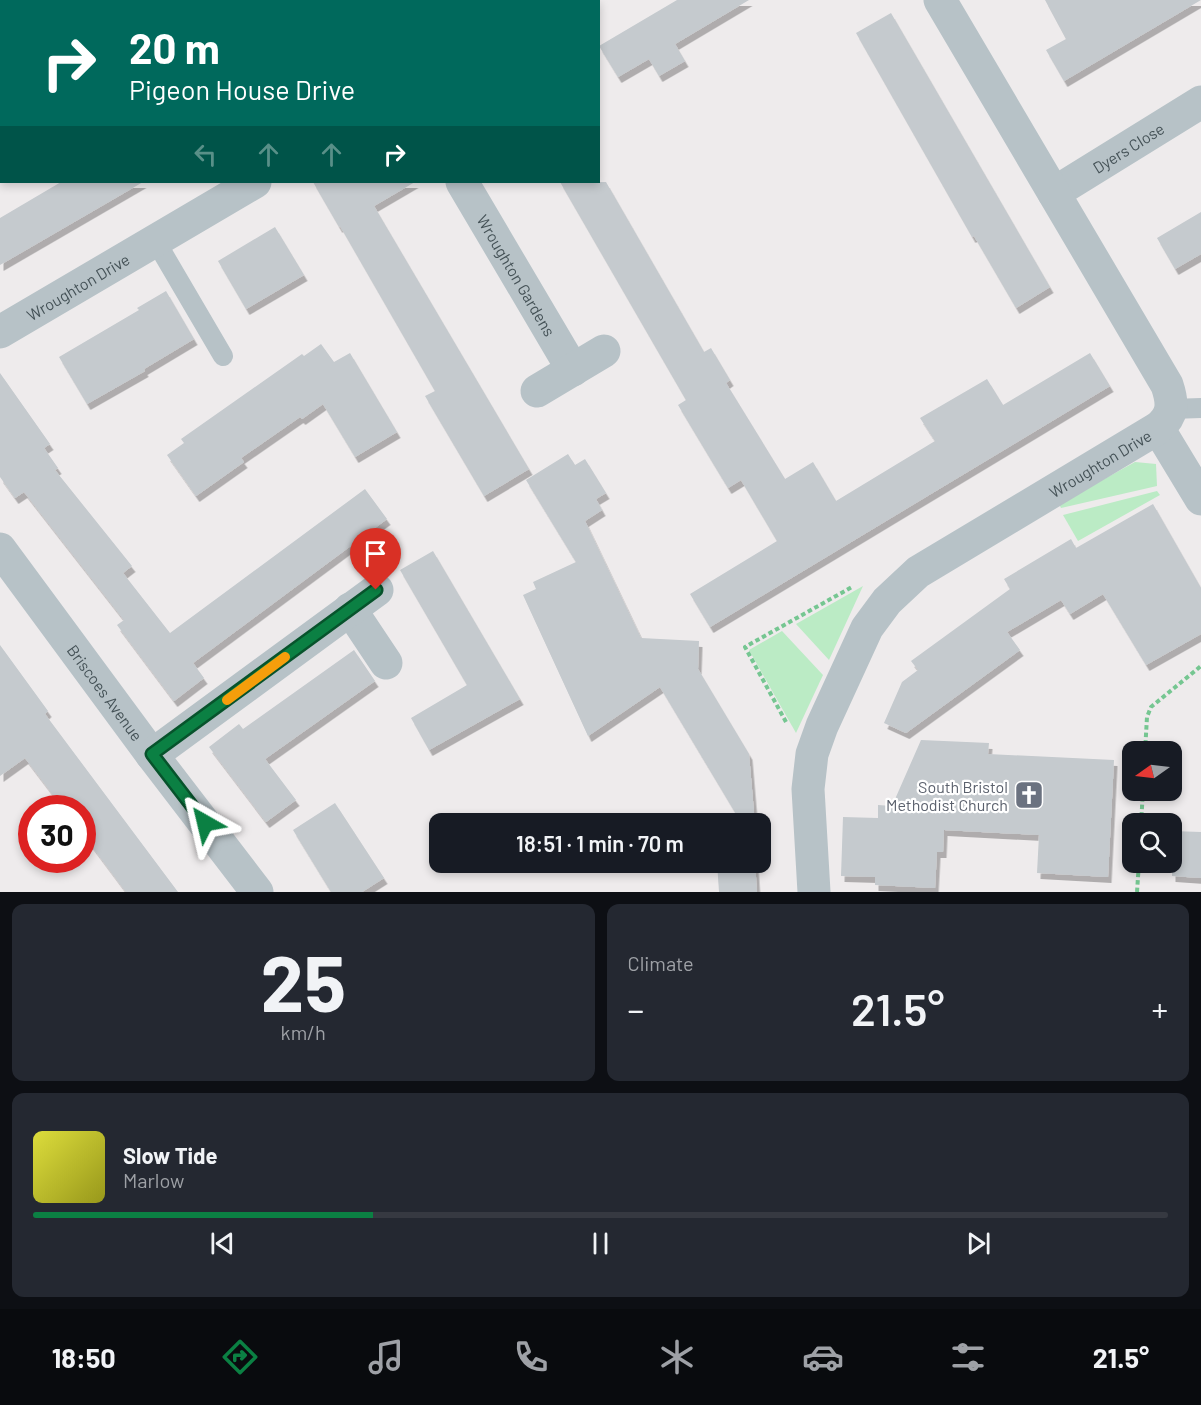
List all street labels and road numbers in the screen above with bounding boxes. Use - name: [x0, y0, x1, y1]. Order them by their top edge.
- street label: Dyers Close: [1089, 118, 1167, 176]
- street label: Wroughton Gardens: [474, 211, 560, 339]
- street label: Wroughton Drive: [23, 249, 132, 324]
- street label: Wroughton Drive: [1045, 425, 1154, 501]
- street label: Briscoes Avenue: [64, 640, 147, 744]

